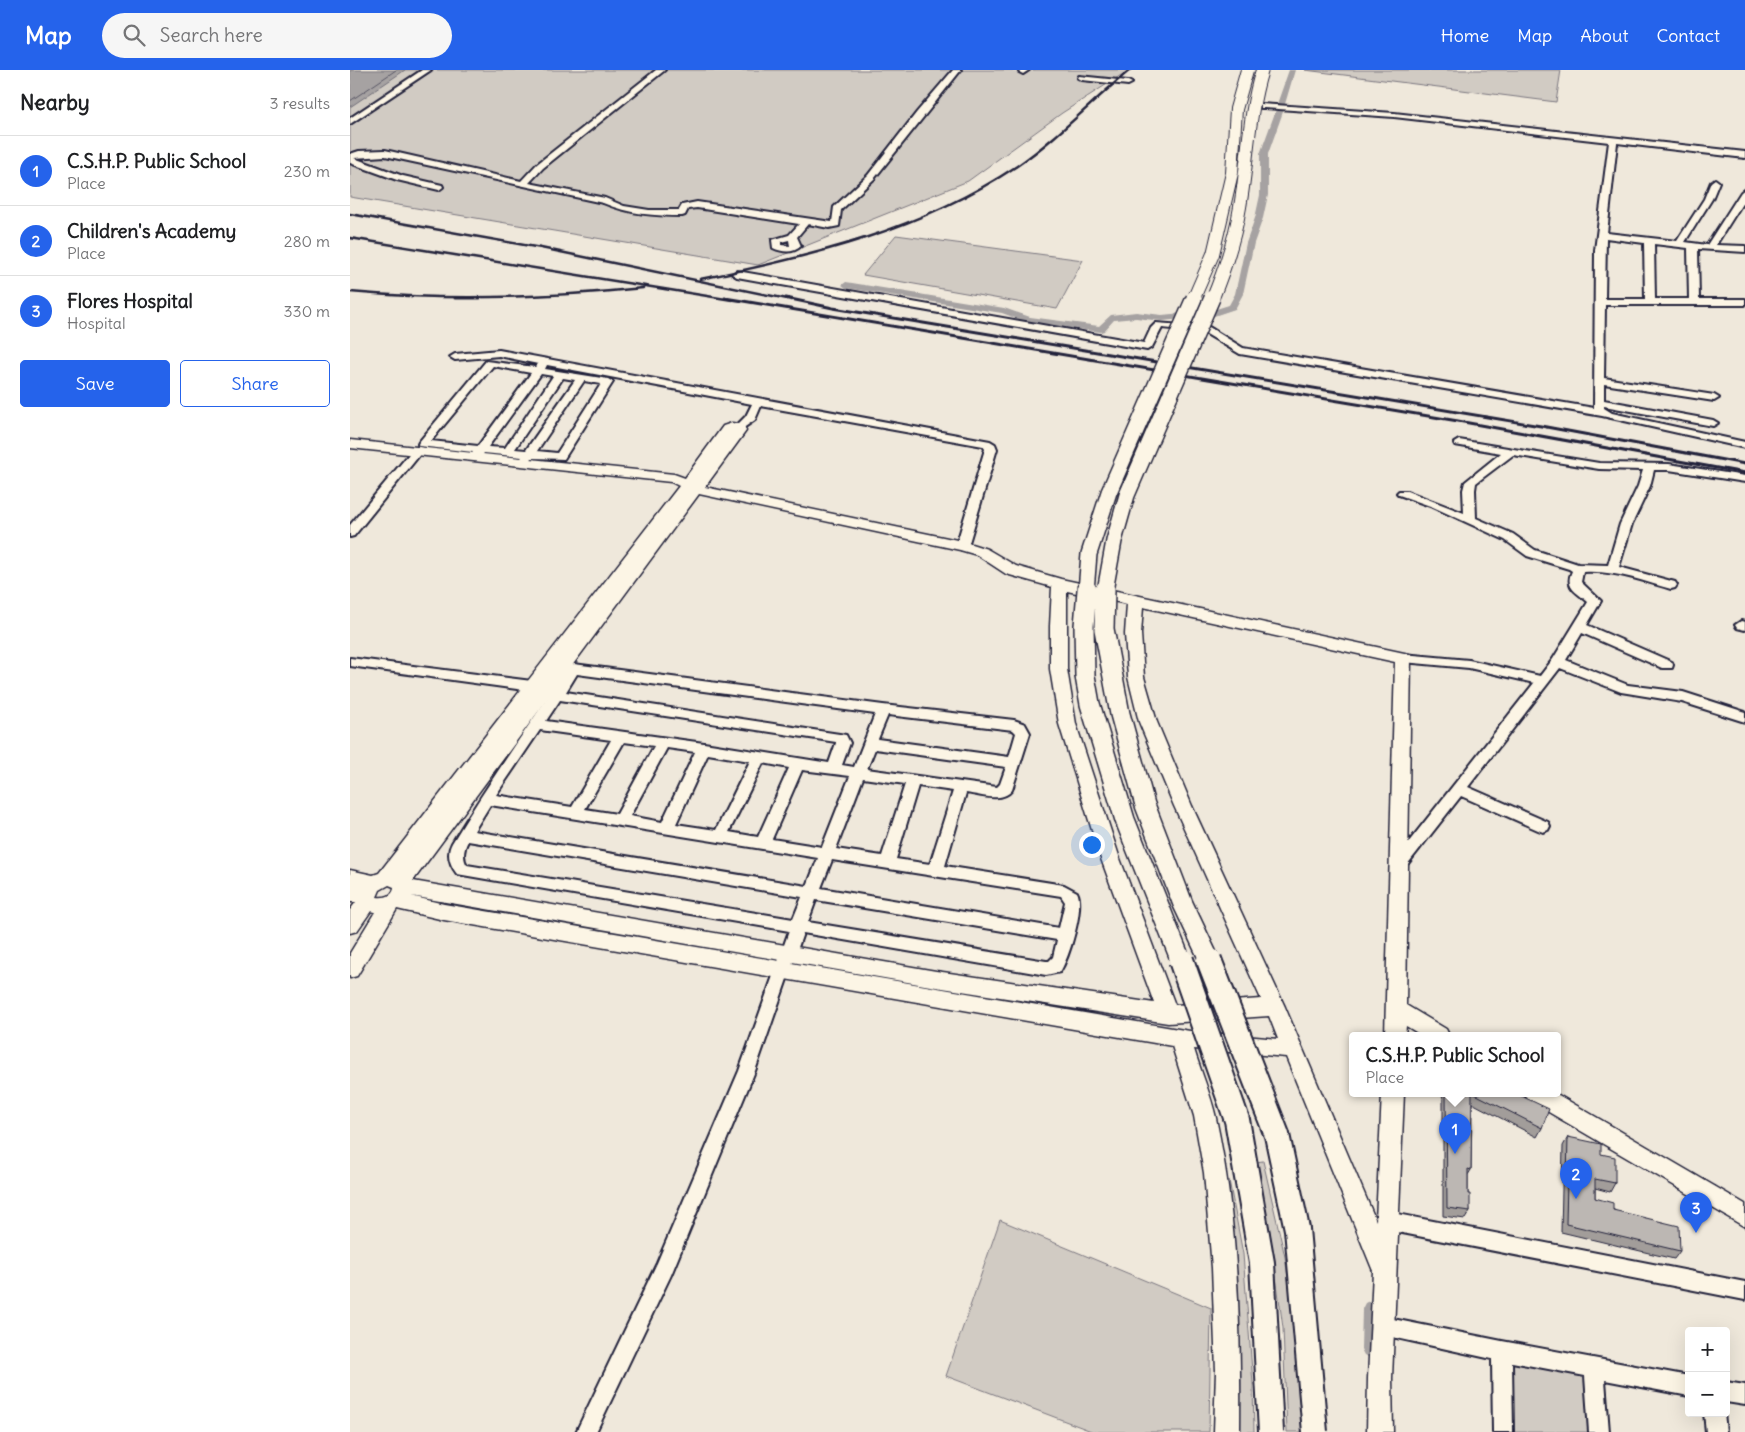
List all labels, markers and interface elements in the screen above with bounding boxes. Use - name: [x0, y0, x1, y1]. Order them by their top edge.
- search box: [102, 13, 452, 58]
- text: Map: [25, 20, 72, 50]
- icon: search: [120, 21, 148, 49]
- text: Search here: [160, 23, 263, 47]
- text: Home: [1441, 24, 1489, 47]
- text: Map: [1517, 24, 1552, 47]
- text: About: [1580, 24, 1628, 47]
- text: Contact: [1656, 24, 1720, 47]
- text: Nearby: [20, 89, 90, 116]
- text: 3 results: [270, 93, 330, 113]
- text: C.S.H.P. Public School: [67, 149, 246, 173]
- text: 1: [33, 161, 39, 181]
- text: 230 m: [284, 161, 330, 181]
- text: Place: [67, 173, 106, 193]
- text: Children's Academy: [67, 219, 236, 243]
- text: 2: [32, 231, 40, 251]
- text: 280 m: [284, 231, 330, 251]
- text: Place: [67, 243, 106, 263]
- text: Flores Hospital: [67, 289, 193, 313]
- text: 3: [31, 301, 41, 321]
- text: 330 m: [283, 301, 330, 321]
- text: Hospital: [67, 313, 126, 333]
- button: Save: [20, 360, 170, 407]
- button: Share: [180, 360, 330, 407]
- your location: [1079, 832, 1105, 858]
- popup: [1349, 1032, 1561, 1097]
- text: C.S.H.P. Public School: [1365, 1043, 1545, 1067]
- text: Place: [1365, 1067, 1404, 1087]
- pin: 1: [1439, 1113, 1471, 1154]
- pin: 2: [1560, 1158, 1592, 1199]
- pin: 3: [1680, 1192, 1712, 1233]
- map controls: [1685, 1327, 1730, 1417]
- button: +: [1685, 1327, 1730, 1372]
- button: −: [1685, 1372, 1730, 1417]

